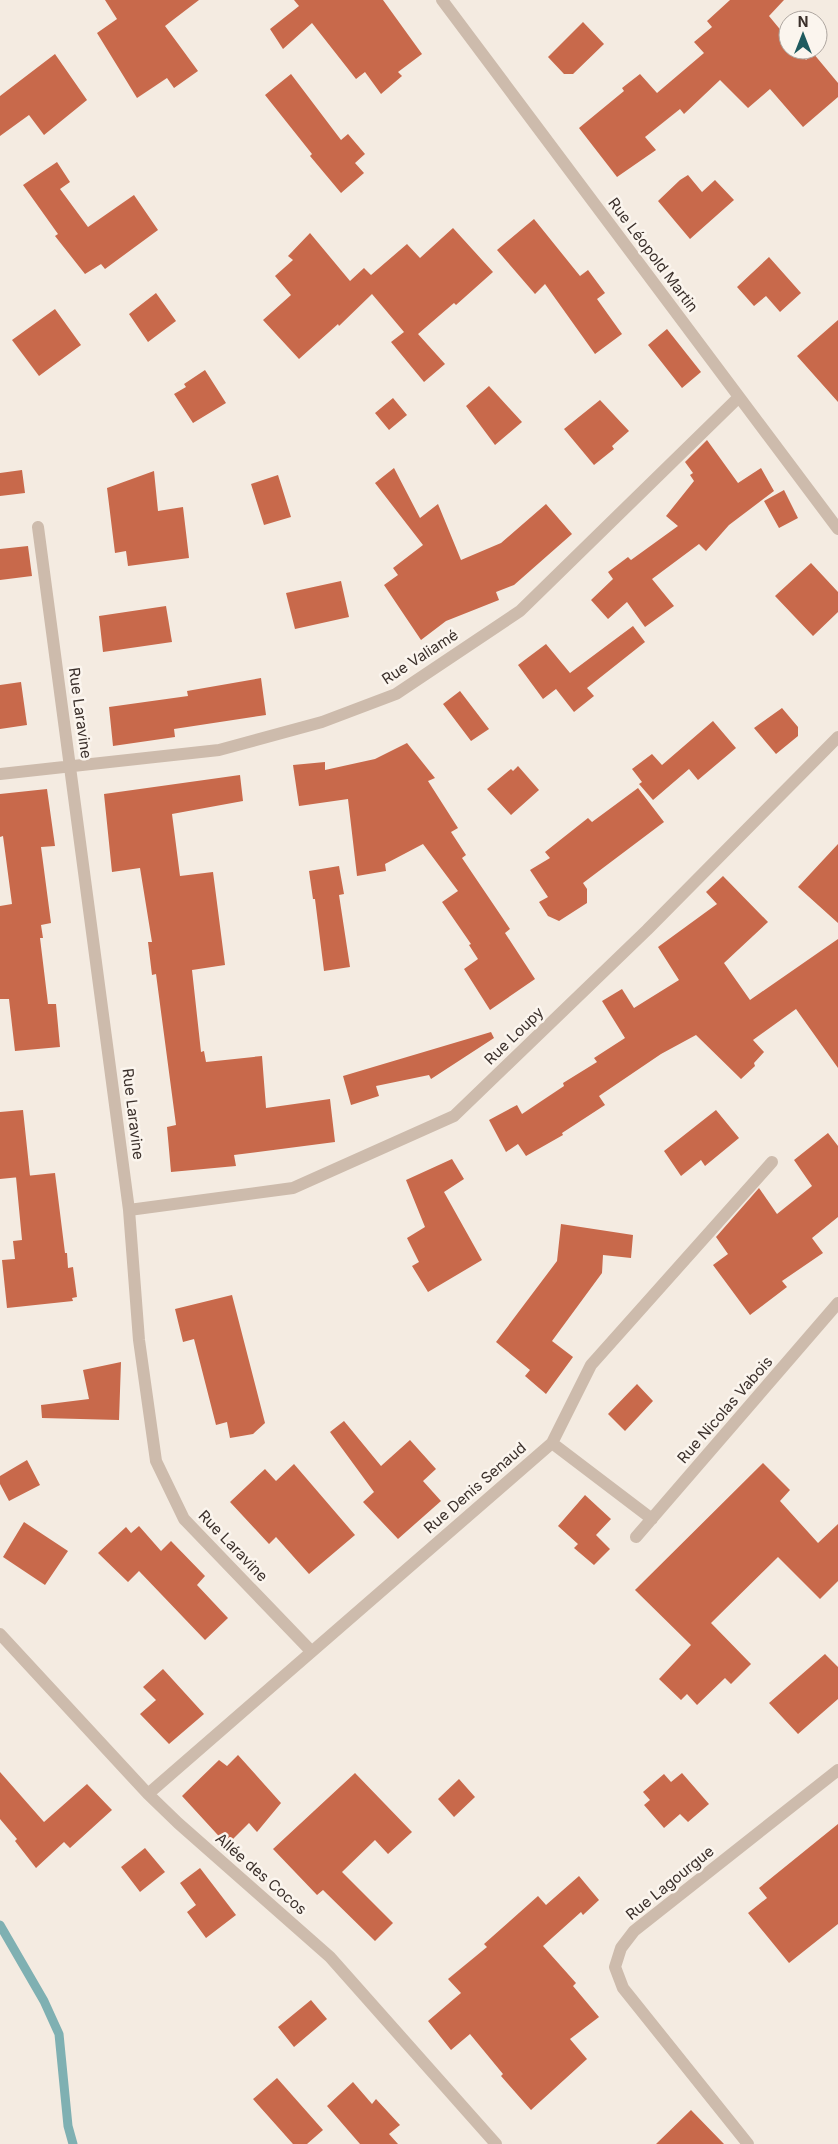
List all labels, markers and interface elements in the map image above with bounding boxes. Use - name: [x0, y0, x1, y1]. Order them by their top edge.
- north arrow: [778, 10, 828, 60]
- text: N: [798, 13, 808, 30]
- street label: Rue Léopold Martin: [604, 194, 703, 316]
- street label: Rue Valiamé: [378, 625, 461, 688]
- street label: Rue Laravine: [65, 666, 96, 760]
- street label: Rue Loupy: [480, 1002, 548, 1069]
- street label: Rue Laravine: [118, 1067, 149, 1161]
- street label: Rue Nicolas Vabois: [673, 1352, 776, 1467]
- street label: Rue Denis Senaud: [420, 1438, 530, 1537]
- street label: Rue Laravine: [195, 1506, 272, 1585]
- street label: Allée des Cocos: [212, 1829, 311, 1919]
- street label: Rue Lagourgue: [622, 1841, 718, 1924]

